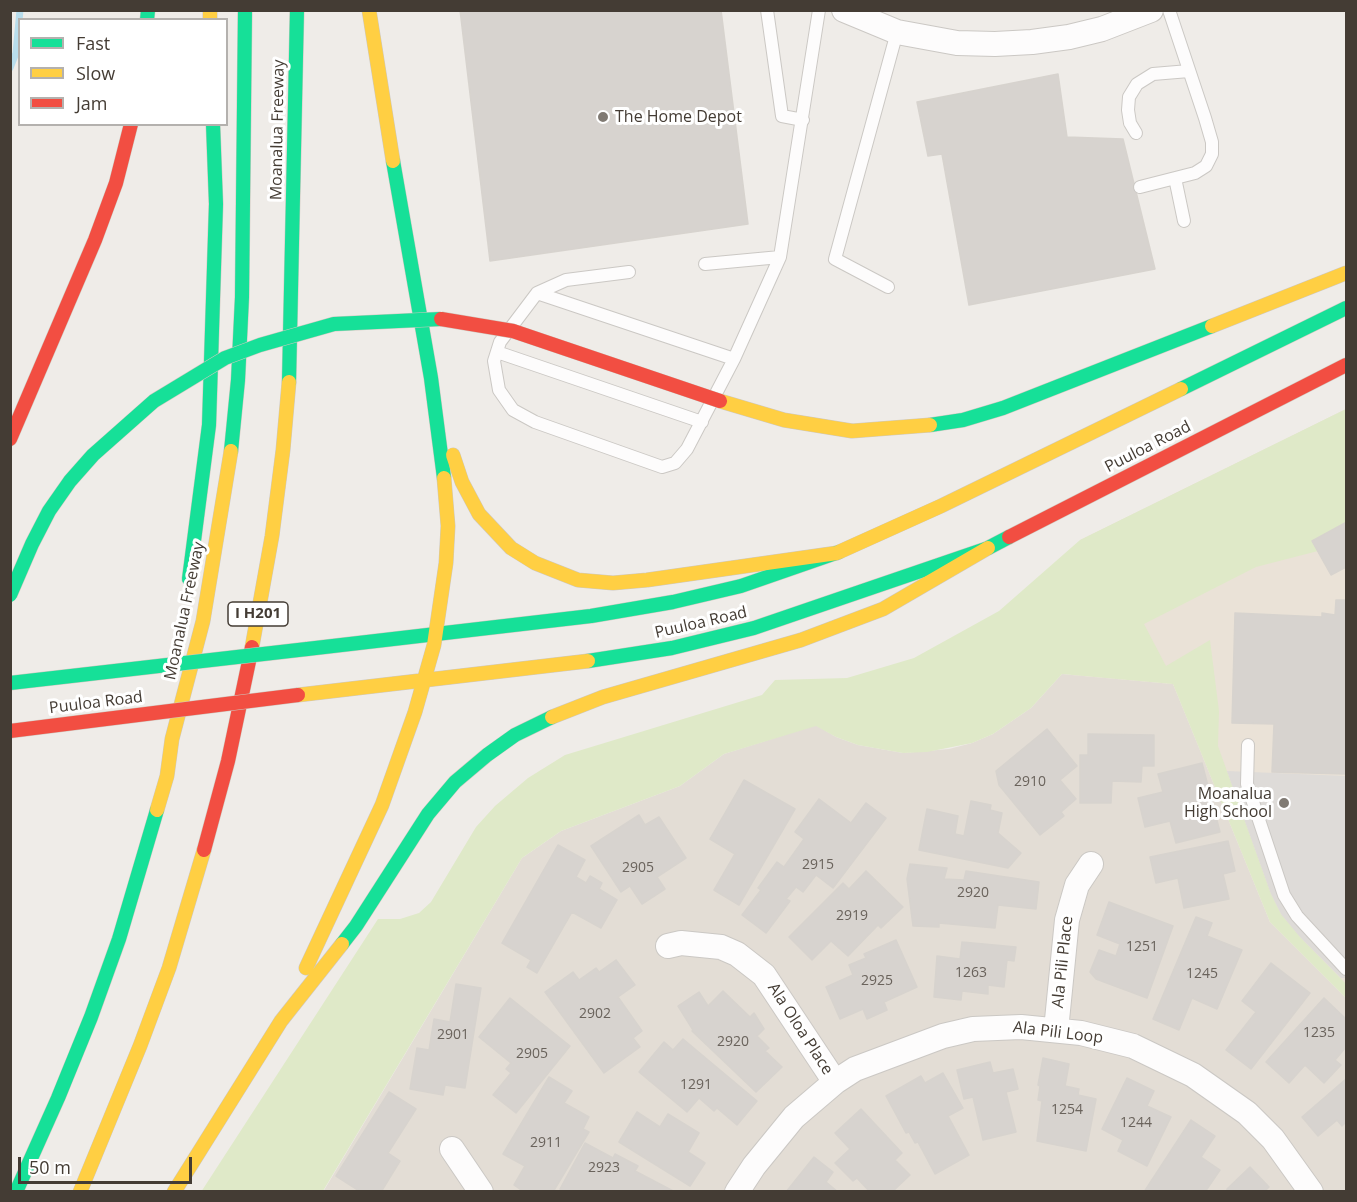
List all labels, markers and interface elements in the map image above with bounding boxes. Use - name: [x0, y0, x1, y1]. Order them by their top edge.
- legend: [18, 18, 228, 126]
- text: Fast: [76, 31, 110, 55]
- street label: Moanalua Freeway: [267, 60, 289, 200]
- text: Slow: [76, 61, 115, 85]
- text: Jam: [76, 91, 108, 115]
- place label: The Home Depot: [615, 107, 742, 127]
- marker: The Home Depot: [596, 110, 610, 124]
- street label: Puuloa Road: [1102, 417, 1194, 477]
- street label: Moanalua Freeway: [161, 540, 209, 682]
- road number: I H201: [228, 602, 288, 626]
- street label: Puuloa Road: [653, 603, 749, 643]
- street label: Puuloa Road: [48, 688, 144, 718]
- house number: 2910: [1014, 774, 1046, 790]
- place label: Moanalua High School: [1184, 784, 1272, 822]
- marker: Moanalua High School: [1277, 796, 1291, 810]
- house number: 2915: [802, 857, 834, 873]
- house number: 2905: [622, 860, 654, 876]
- house number: 2920: [957, 885, 989, 901]
- house number: 2919: [836, 908, 868, 924]
- street label: Ala Pili Place: [1049, 915, 1077, 1009]
- house number: 1251: [1126, 939, 1158, 955]
- house number: 1263: [955, 965, 987, 981]
- house number: 1245: [1186, 966, 1218, 982]
- house number: 2925: [861, 973, 893, 989]
- street label: Ala Oloa Place: [763, 980, 837, 1078]
- house number: 2902: [579, 1006, 611, 1022]
- street label: Ala Pili Loop: [1012, 1018, 1104, 1048]
- house number: 1235: [1303, 1025, 1335, 1041]
- house number: 2901: [437, 1027, 469, 1043]
- house number: 2920: [717, 1034, 749, 1050]
- house number: 2905: [516, 1046, 548, 1062]
- house number: 1291: [680, 1077, 712, 1093]
- house number: 1254: [1051, 1102, 1083, 1118]
- house number: 1244: [1120, 1115, 1152, 1131]
- house number: 2911: [530, 1135, 562, 1151]
- scale bar: [21, 1145, 195, 1183]
- text: 50 m: [29, 1155, 71, 1179]
- house number: 2923: [588, 1160, 620, 1176]

